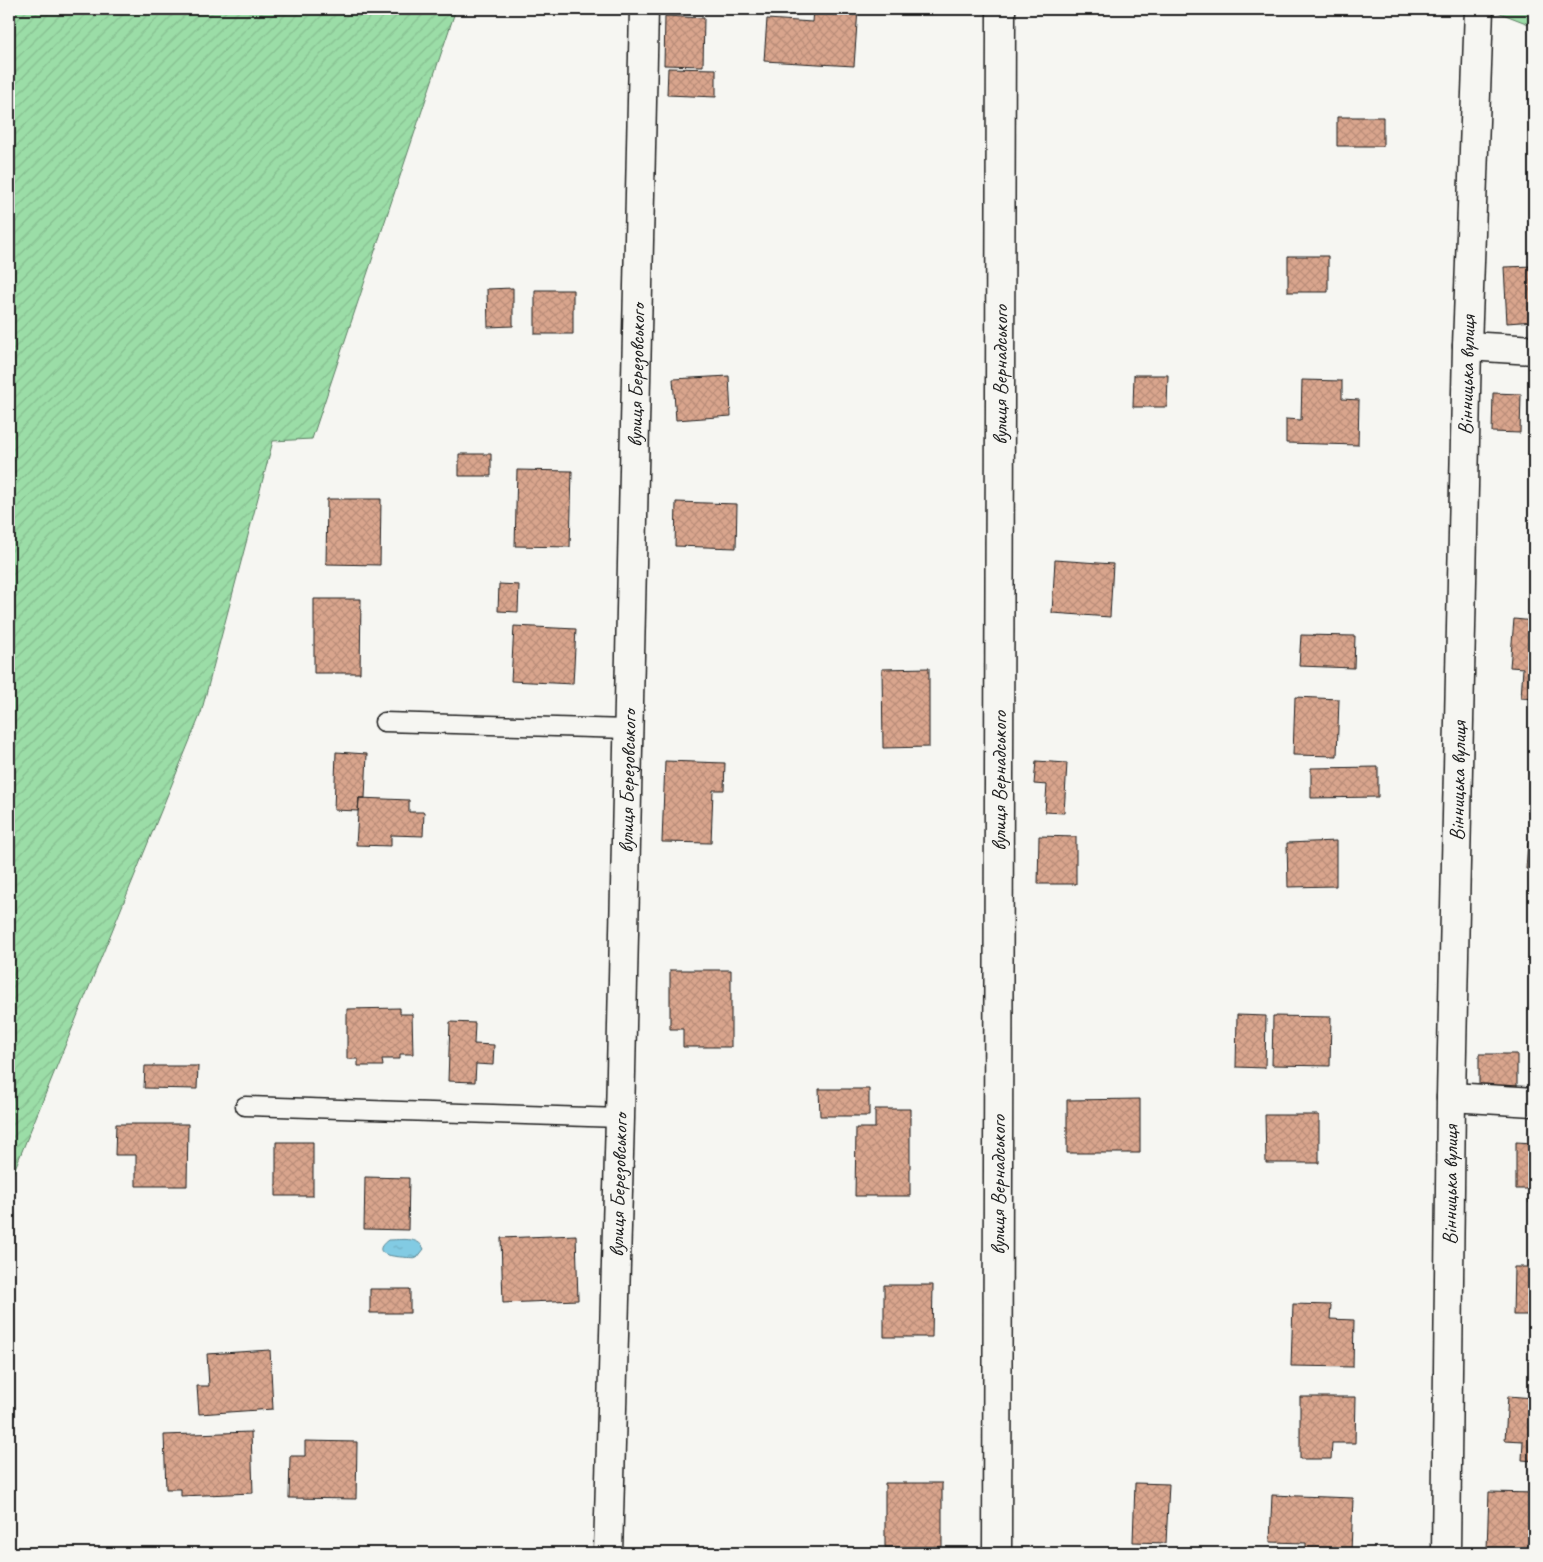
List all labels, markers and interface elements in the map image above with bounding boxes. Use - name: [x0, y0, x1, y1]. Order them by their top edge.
- street label: вулиця Березовського: [622, 301, 651, 447]
- street label: вулиця Вернадського: [987, 303, 1013, 445]
- street label: Вінницька вулиця: [1452, 313, 1481, 435]
- street label: вулиця Березовського: [613, 707, 642, 853]
- street label: вулиця Вернадського: [986, 709, 1012, 851]
- street label: Вінницька вулиця: [1443, 720, 1472, 841]
- street label: вулиця Березовського: [603, 1110, 633, 1257]
- street label: вулиця Вернадського: [985, 1113, 1011, 1255]
- street label: Вінницька вулиця: [1436, 1124, 1464, 1245]

